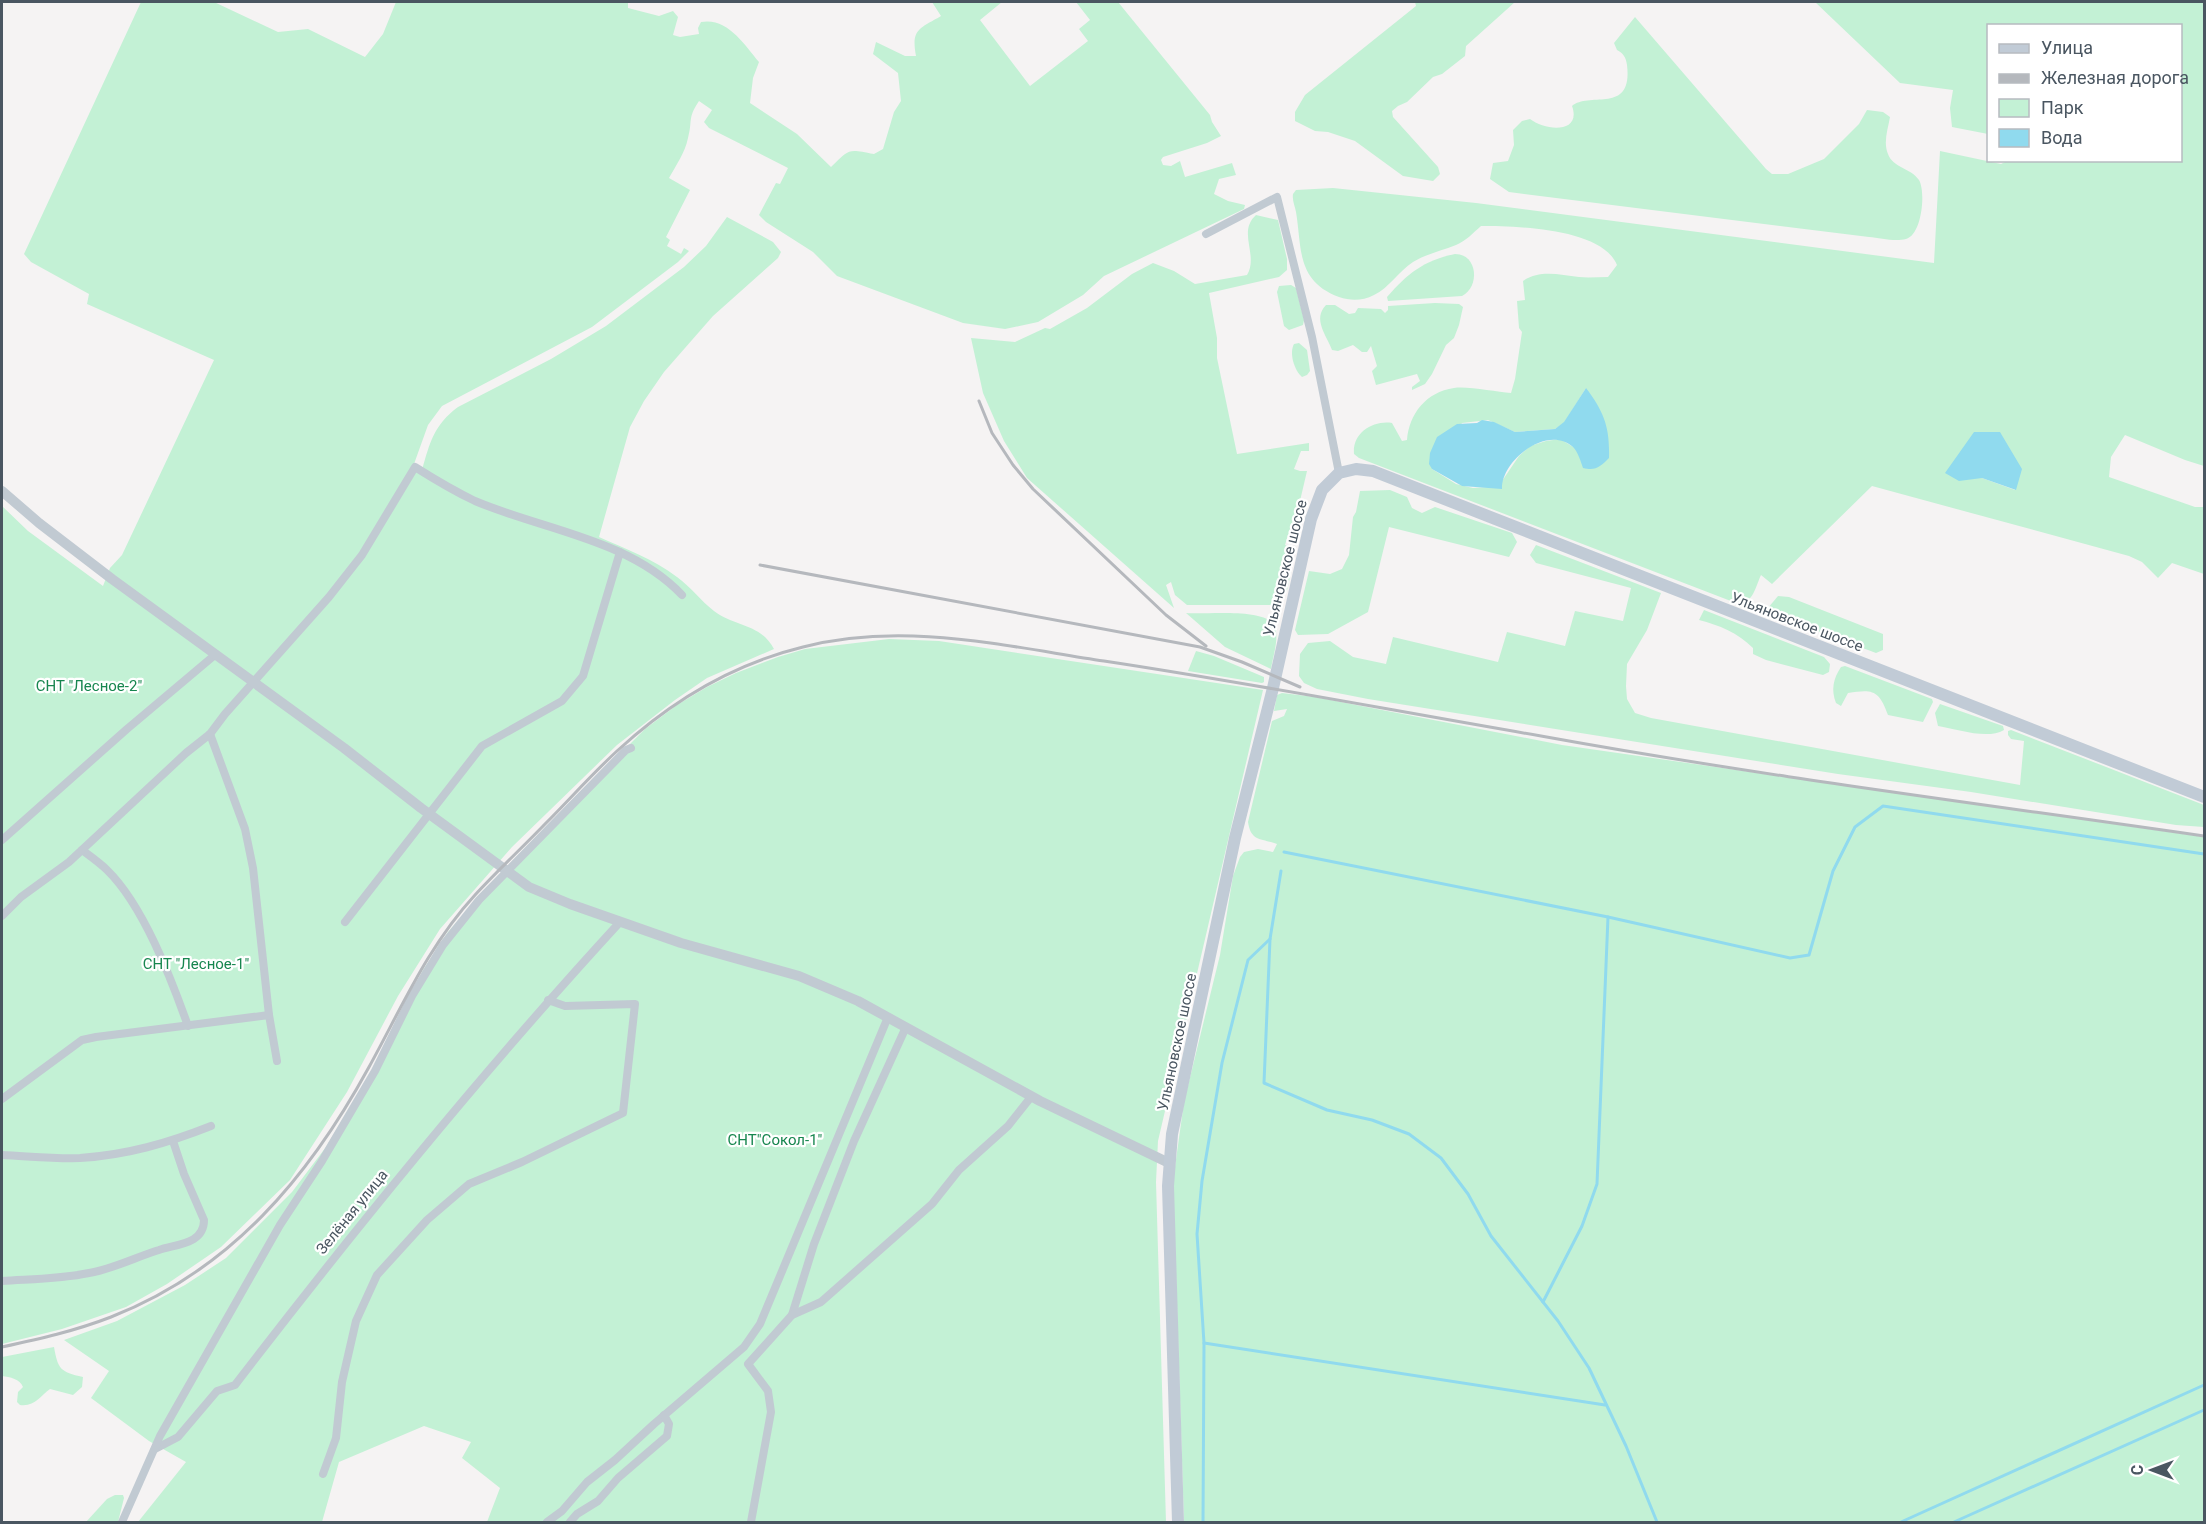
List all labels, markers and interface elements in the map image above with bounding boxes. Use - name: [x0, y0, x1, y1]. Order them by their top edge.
- legend: [1987, 24, 2182, 162]
- text: Улица: [2041, 37, 2093, 58]
- text: Железная дорога: [2041, 67, 2189, 88]
- text: Парк: [2041, 97, 2084, 118]
- text: Вода: [2041, 127, 2083, 148]
- street label: Ульяновское шоссе: [1259, 498, 1311, 638]
- street label: Ульяновское шоссе: [1728, 588, 1866, 656]
- park label: СНТ "Лесное-2": [36, 677, 142, 695]
- park label: СНТ "Лесное-1": [143, 955, 249, 973]
- street label: Ульяновское шоссе: [1154, 972, 1200, 1112]
- park label: СНТ"Сокол-1": [728, 1131, 823, 1149]
- street label: Зелёная улица: [312, 1166, 392, 1258]
- north arrow: [2122, 1440, 2182, 1500]
- text: С: [2128, 1465, 2147, 1475]

